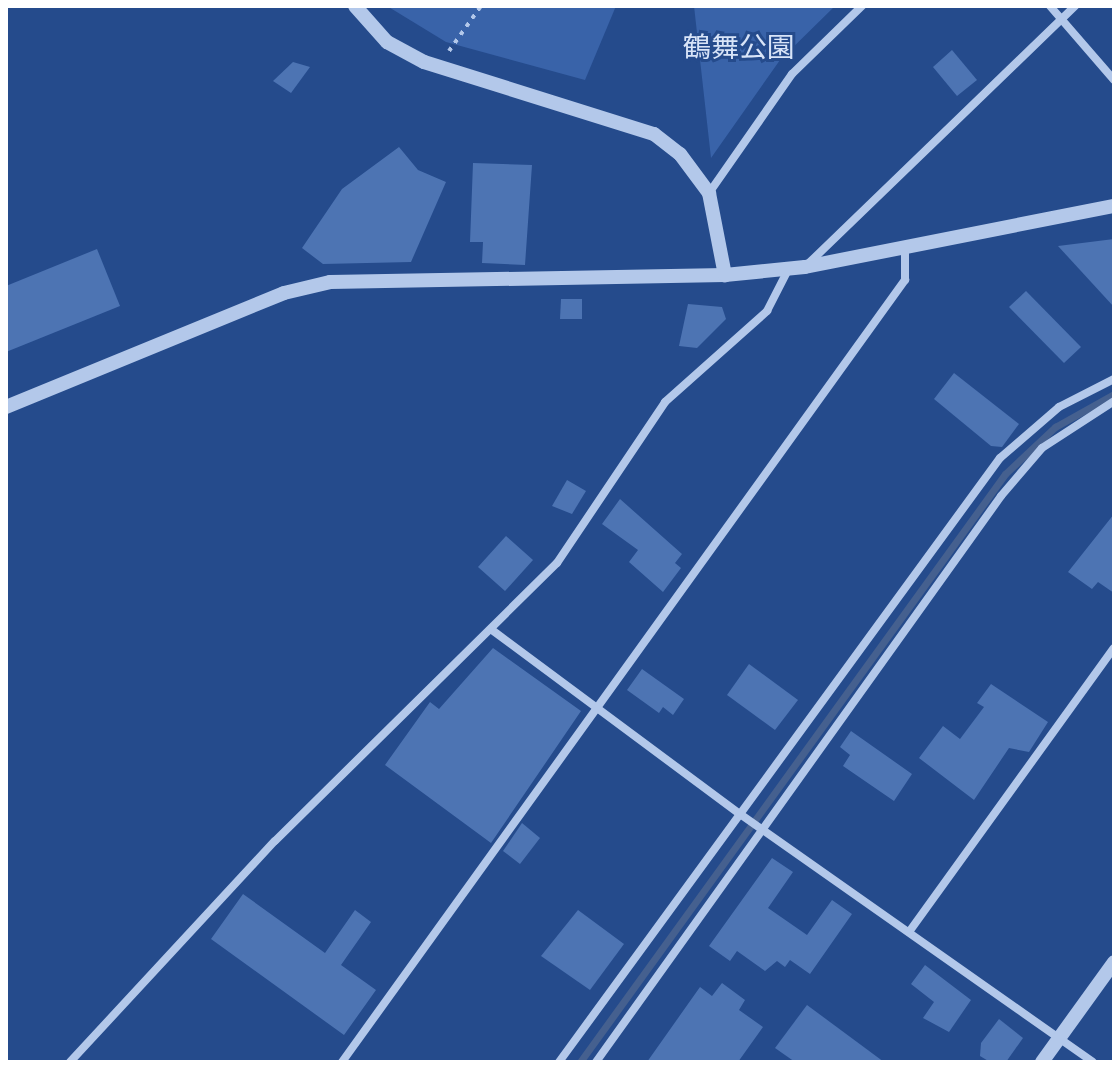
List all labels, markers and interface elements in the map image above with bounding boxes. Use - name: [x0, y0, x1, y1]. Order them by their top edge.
- park label: 鶴舞公園: [683, 31, 795, 65]

